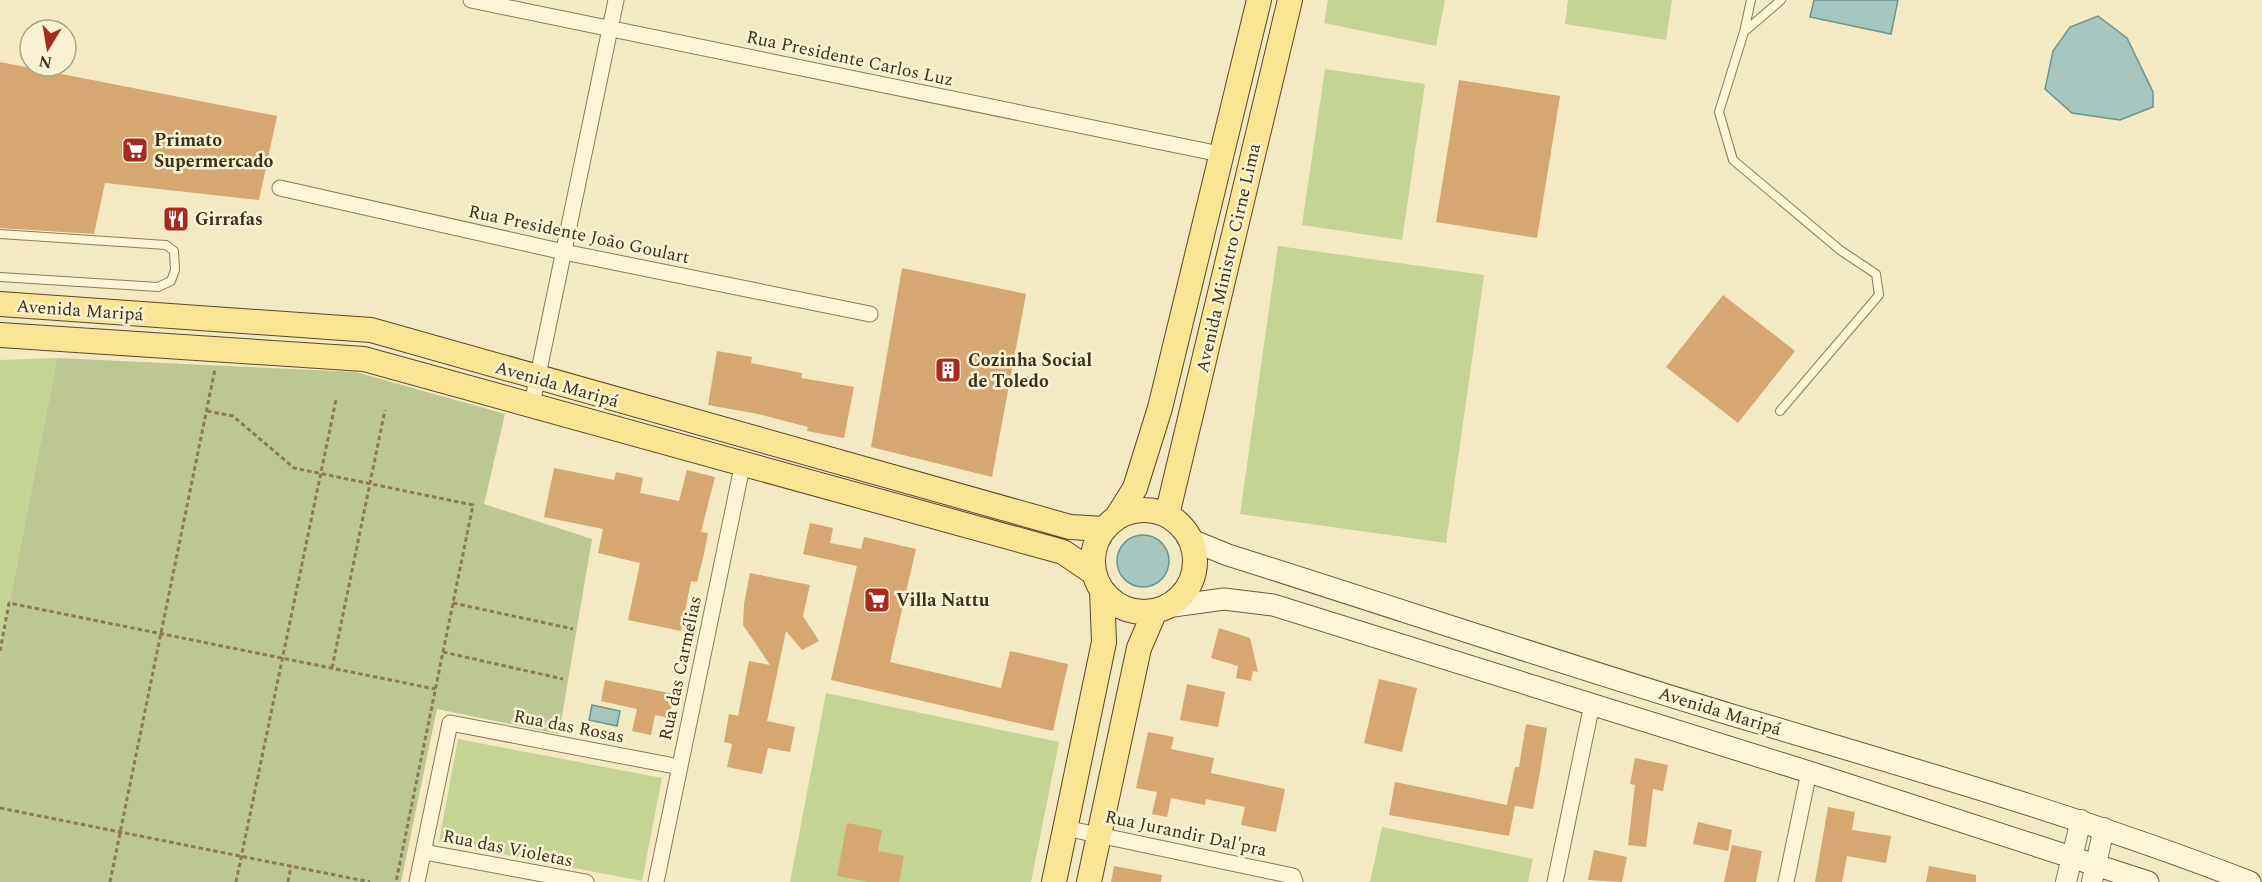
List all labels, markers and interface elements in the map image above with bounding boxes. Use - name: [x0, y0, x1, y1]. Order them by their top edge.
- north arrow: [18, 18, 78, 78]
- street label: Rua Presidente Carlos Luz: [744, 23, 956, 94]
- text: N: [37, 49, 54, 75]
- place label: Primato Supermercado: [154, 127, 274, 175]
- supermarket icon: Primato Supermercado: [120, 135, 150, 165]
- street label: Avenida Ministro Cirne Lima: [1189, 141, 1268, 375]
- street label: Rua Presidente João Goulart: [466, 198, 692, 271]
- restaurant icon: Girrafas: [161, 204, 191, 234]
- place label: Girrafas: [195, 206, 263, 233]
- street label: Avenida Maripá: [15, 293, 145, 328]
- place label: Cozinha Social de Toledo: [968, 347, 1092, 395]
- street label: Avenida Maripá: [492, 354, 622, 415]
- building icon: Cozinha Social de Toledo: [933, 355, 963, 385]
- supermarket icon: Villa Nattu: [862, 585, 892, 615]
- place label: Villa Nattu: [896, 587, 990, 614]
- street label: Rua das Carmélias: [652, 593, 709, 743]
- street label: Avenida Maripá: [1655, 680, 1785, 743]
- street label: Rua das Rosas: [511, 703, 627, 750]
- street label: Rua Jurandir Dal'pra: [1102, 803, 1270, 864]
- street label: Rua das Violetas: [441, 823, 575, 874]

